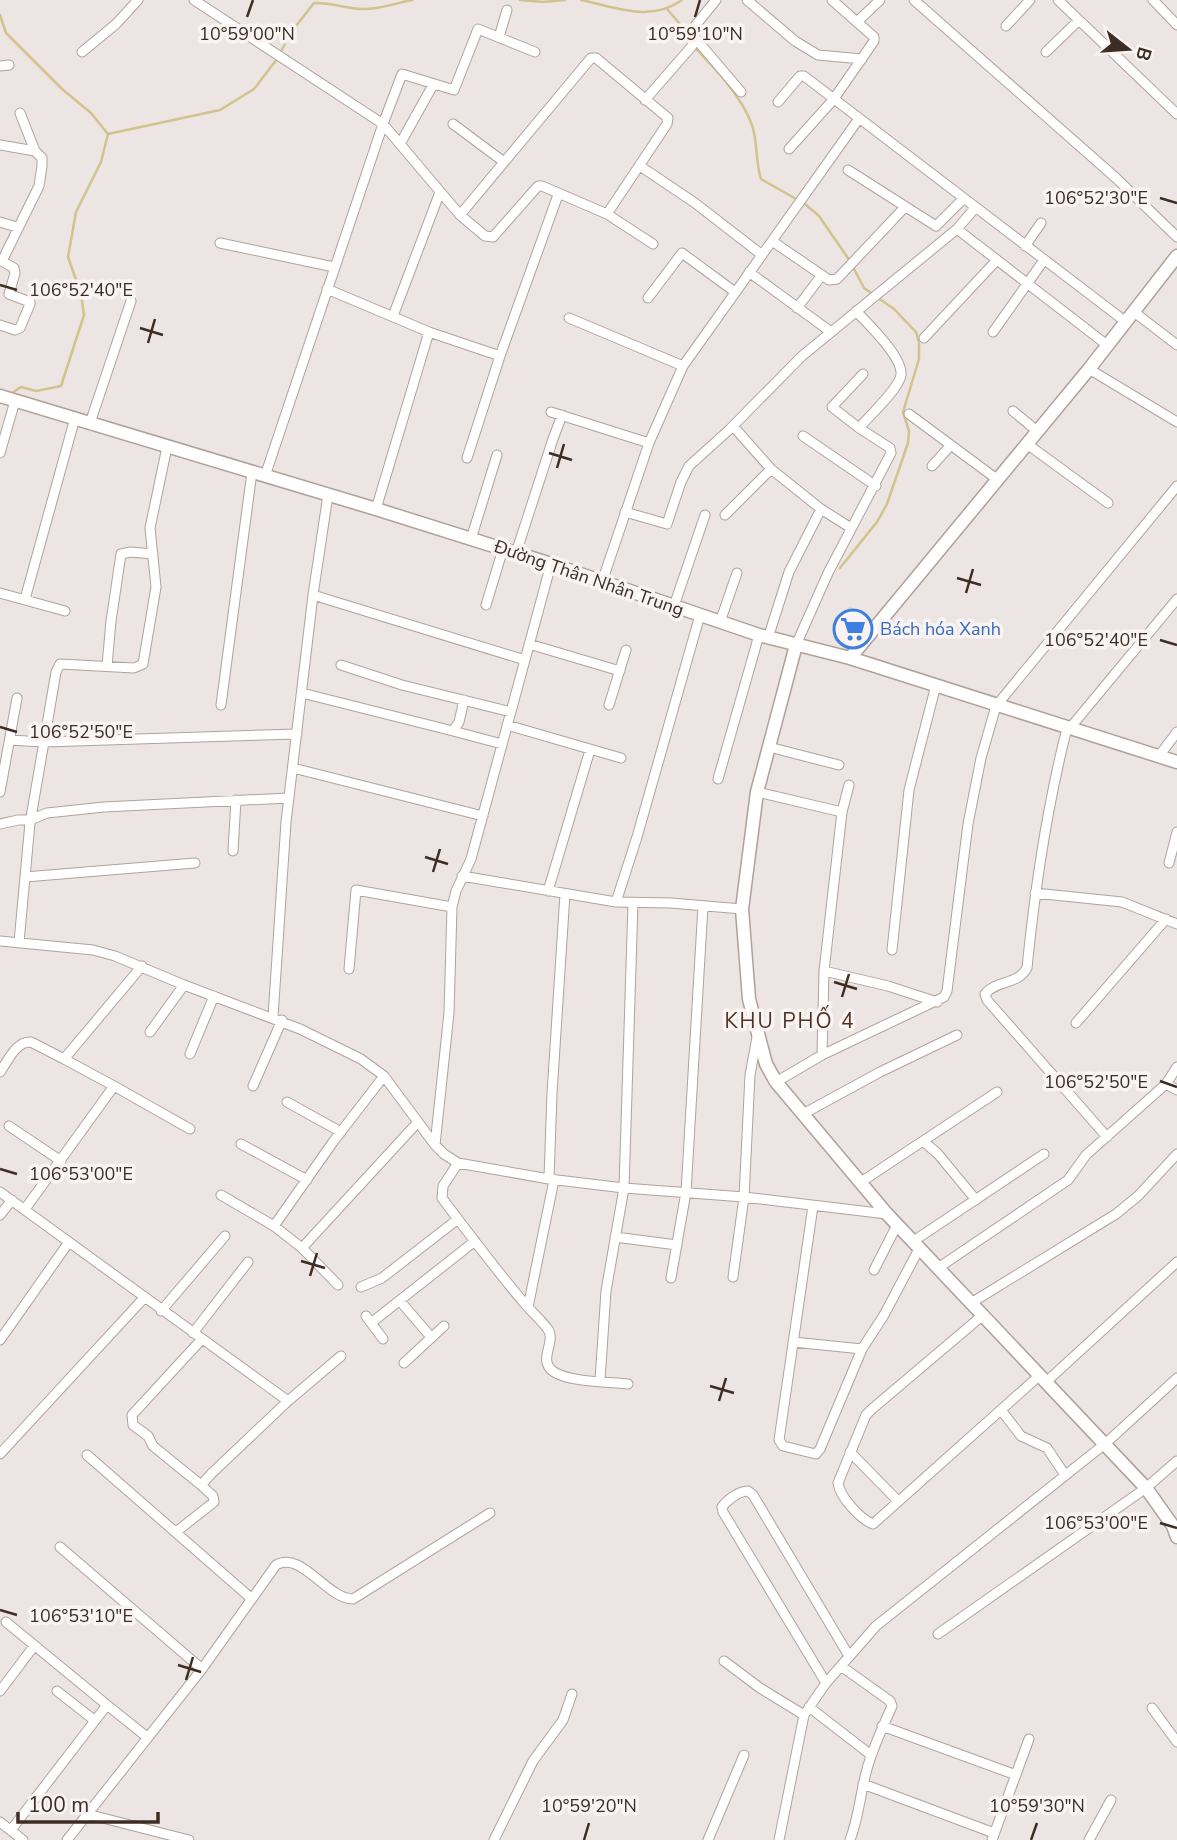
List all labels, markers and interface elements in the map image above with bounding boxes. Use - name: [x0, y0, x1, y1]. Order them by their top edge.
- north arrow: [1093, 14, 1163, 84]
- text: 10°59'00"N: [199, 22, 295, 46]
- text: 10°59'10"N: [647, 22, 743, 46]
- text: B: [1129, 44, 1158, 64]
- text: 106°52'30"E: [1044, 186, 1148, 210]
- text: 106°52'40"E: [29, 278, 133, 302]
- street label: Đường Thân Nhân Trung: [490, 534, 687, 622]
- supermarket icon: Bách hóa Xanh: [832, 608, 874, 650]
- place label: Bách hóa Xanh: [880, 617, 1001, 641]
- text: 106°52'40"E: [1044, 628, 1148, 652]
- text: 106°52'50"E: [29, 720, 133, 744]
- district label: KHU PHỐ 4: [724, 1005, 856, 1035]
- text: 106°52'50"E: [1044, 1070, 1148, 1094]
- text: 106°53'00"E: [29, 1162, 133, 1186]
- text: 106°53'00"E: [1044, 1511, 1148, 1535]
- text: 106°53'10"E: [29, 1604, 133, 1628]
- scale bar: [18, 1780, 158, 1824]
- text: 100 m: [28, 1791, 89, 1819]
- text: 10°59'20"N: [541, 1794, 637, 1818]
- text: 10°59'30"N: [989, 1794, 1085, 1818]

